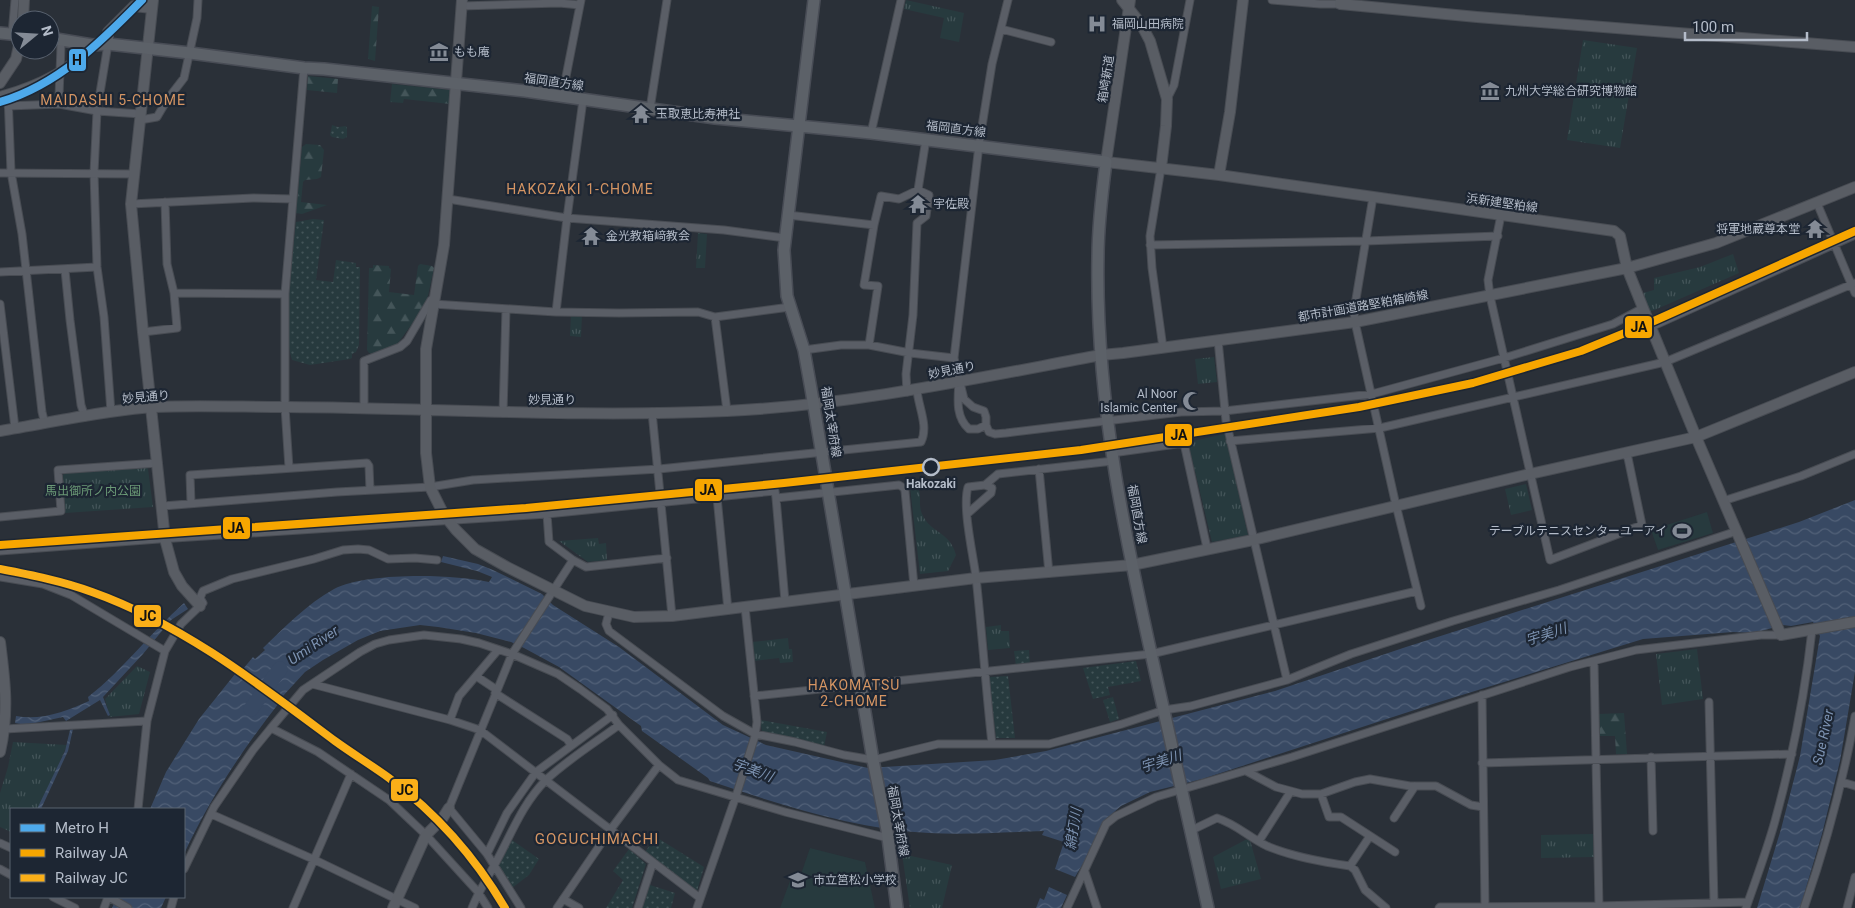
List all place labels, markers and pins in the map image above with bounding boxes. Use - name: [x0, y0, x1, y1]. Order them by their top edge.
- hospital icon: 福岡山田病院: [1086, 13, 1108, 35]
- place label: 福岡山田病院: [1112, 17, 1184, 31]
- museum icon: もも庵: [428, 41, 450, 63]
- place label: もも庵: [454, 45, 490, 59]
- museum icon: 九州大学総合研究博物館: [1479, 80, 1501, 102]
- place label: 九州大学総合研究博物館: [1505, 84, 1637, 98]
- temple icon: 玉取恵比寿神社: [630, 103, 652, 125]
- place label: 玉取恵比寿神社: [656, 107, 740, 121]
- temple icon: 宇佐殿: [907, 193, 929, 215]
- place label: 宇佐殿: [933, 197, 969, 211]
- temple icon: 将軍地蔵尊本堂: [1804, 218, 1826, 240]
- place label: 将軍地蔵尊本堂: [1716, 222, 1800, 236]
- temple icon: 金光教箱﨑教会: [580, 225, 602, 247]
- place label: 金光教箱﨑教会: [606, 229, 690, 243]
- place label: Al Noor Islamic Center: [1100, 387, 1177, 415]
- mosque icon: Al Noor Islamic Center: [1181, 390, 1203, 412]
- marker: Hakozaki: [922, 458, 940, 476]
- place label: Hakozaki: [906, 477, 956, 491]
- sports icon: テーブルテニスセンターユーアイ: [1671, 520, 1693, 542]
- place label: テーブルテニスセンターユーアイ: [1489, 524, 1667, 538]
- school or university icon: 市立筥松小学校: [787, 869, 809, 891]
- place label: 市立筥松小学校: [813, 873, 897, 887]

